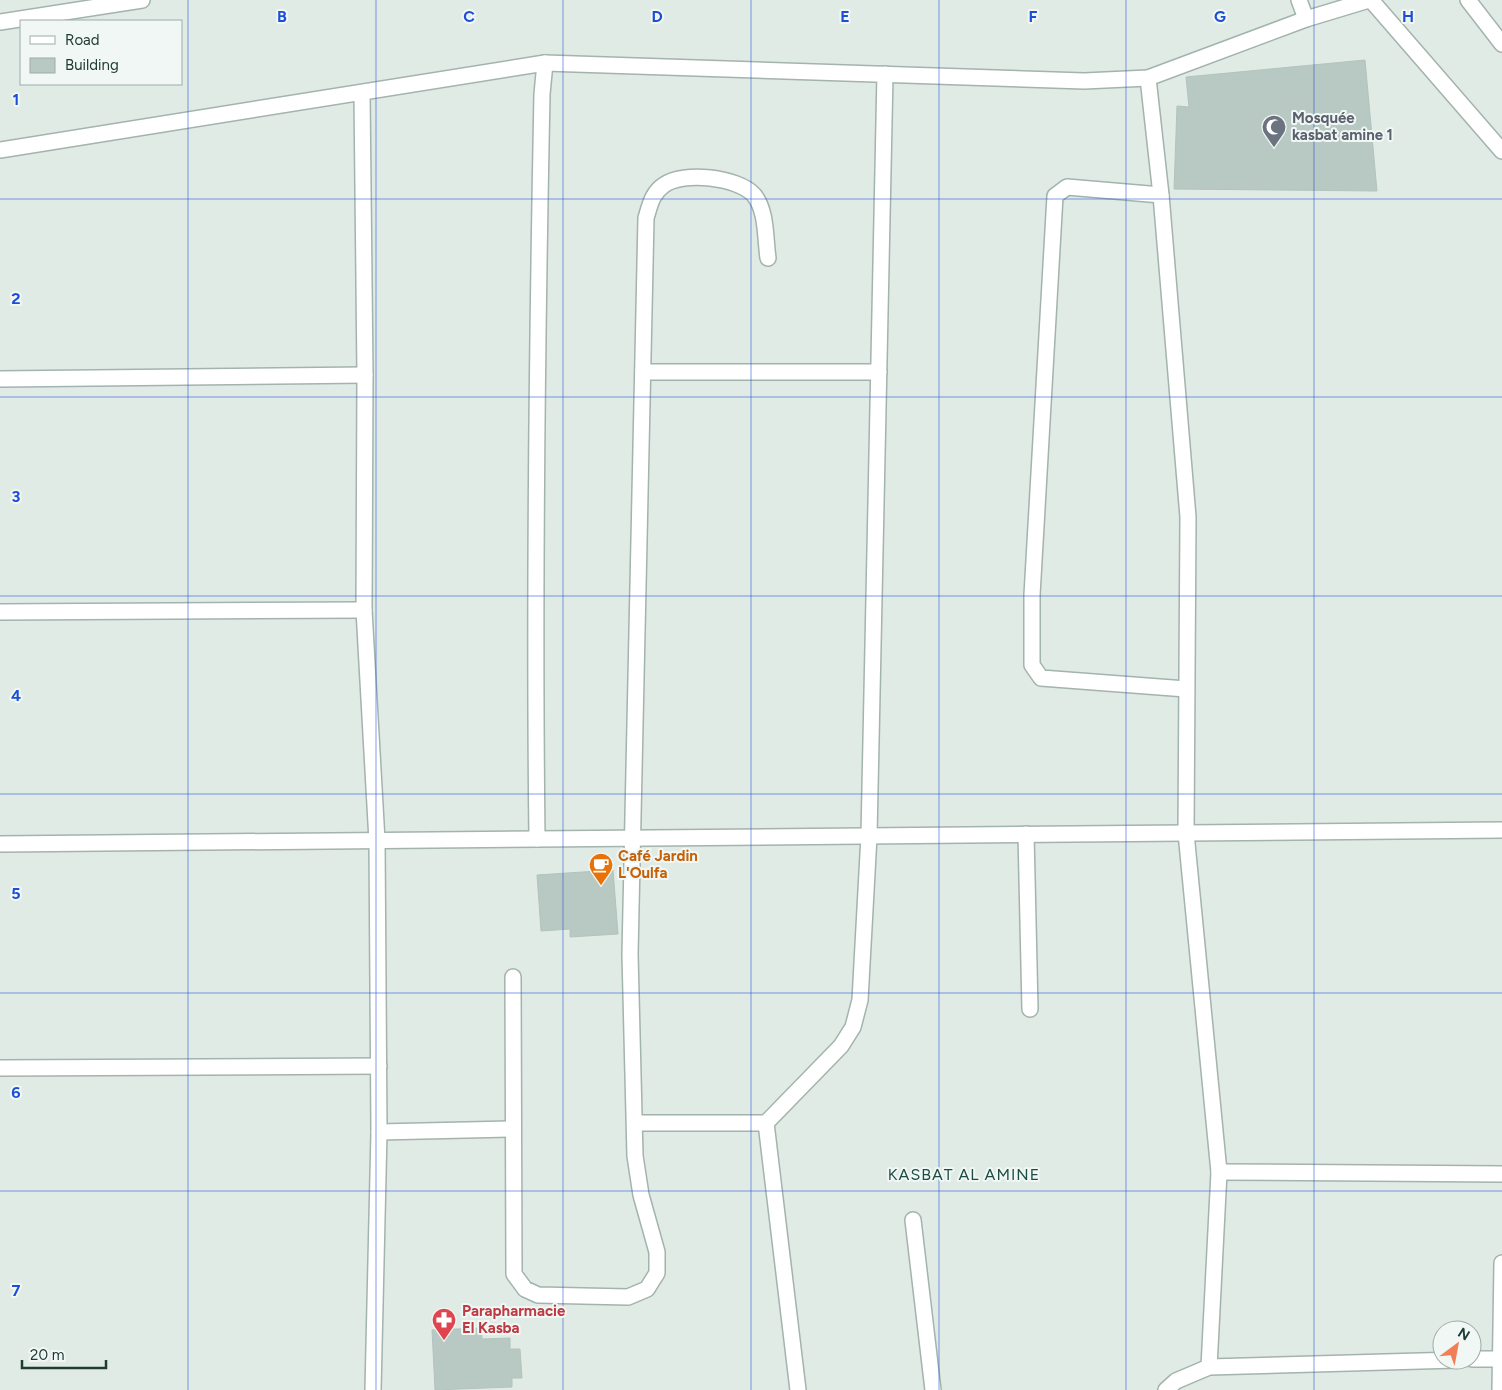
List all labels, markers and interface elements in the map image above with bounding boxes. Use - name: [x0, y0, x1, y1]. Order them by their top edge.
- text: B: [277, 7, 287, 26]
- text: C: [463, 7, 475, 26]
- text: D: [651, 7, 663, 26]
- text: E: [840, 7, 850, 26]
- text: F: [1029, 7, 1038, 26]
- text: G: [1214, 7, 1226, 26]
- text: H: [1402, 7, 1414, 26]
- legend: [20, 20, 182, 85]
- text: Road: [65, 31, 100, 49]
- text: Building: [65, 56, 119, 74]
- text: 1: [13, 90, 19, 109]
- place label: Mosquée kasbat amine 1: [1292, 109, 1393, 144]
- mosque icon: Mosquée kasbat amine 1: [1261, 114, 1287, 148]
- text: 2: [11, 289, 21, 308]
- text: 3: [12, 487, 21, 506]
- text: 4: [11, 686, 21, 705]
- place label: Café Jardin L'Oulfa: [618, 847, 698, 882]
- cafe icon: Café Jardin L'Oulfa: [588, 852, 614, 886]
- text: 5: [11, 884, 21, 903]
- text: 6: [11, 1083, 21, 1102]
- district label: KASBAT AL AMINE: [888, 1165, 1040, 1184]
- text: 7: [12, 1281, 21, 1300]
- place label: Parapharmacie El Kasba: [462, 1302, 566, 1337]
- pharmacy icon: Parapharmacie El Kasba: [431, 1307, 457, 1341]
- north arrow: [1432, 1320, 1482, 1370]
- text: N: [1455, 1324, 1473, 1344]
- scale bar: [22, 1338, 106, 1370]
- text: 20 m: [30, 1346, 64, 1364]

